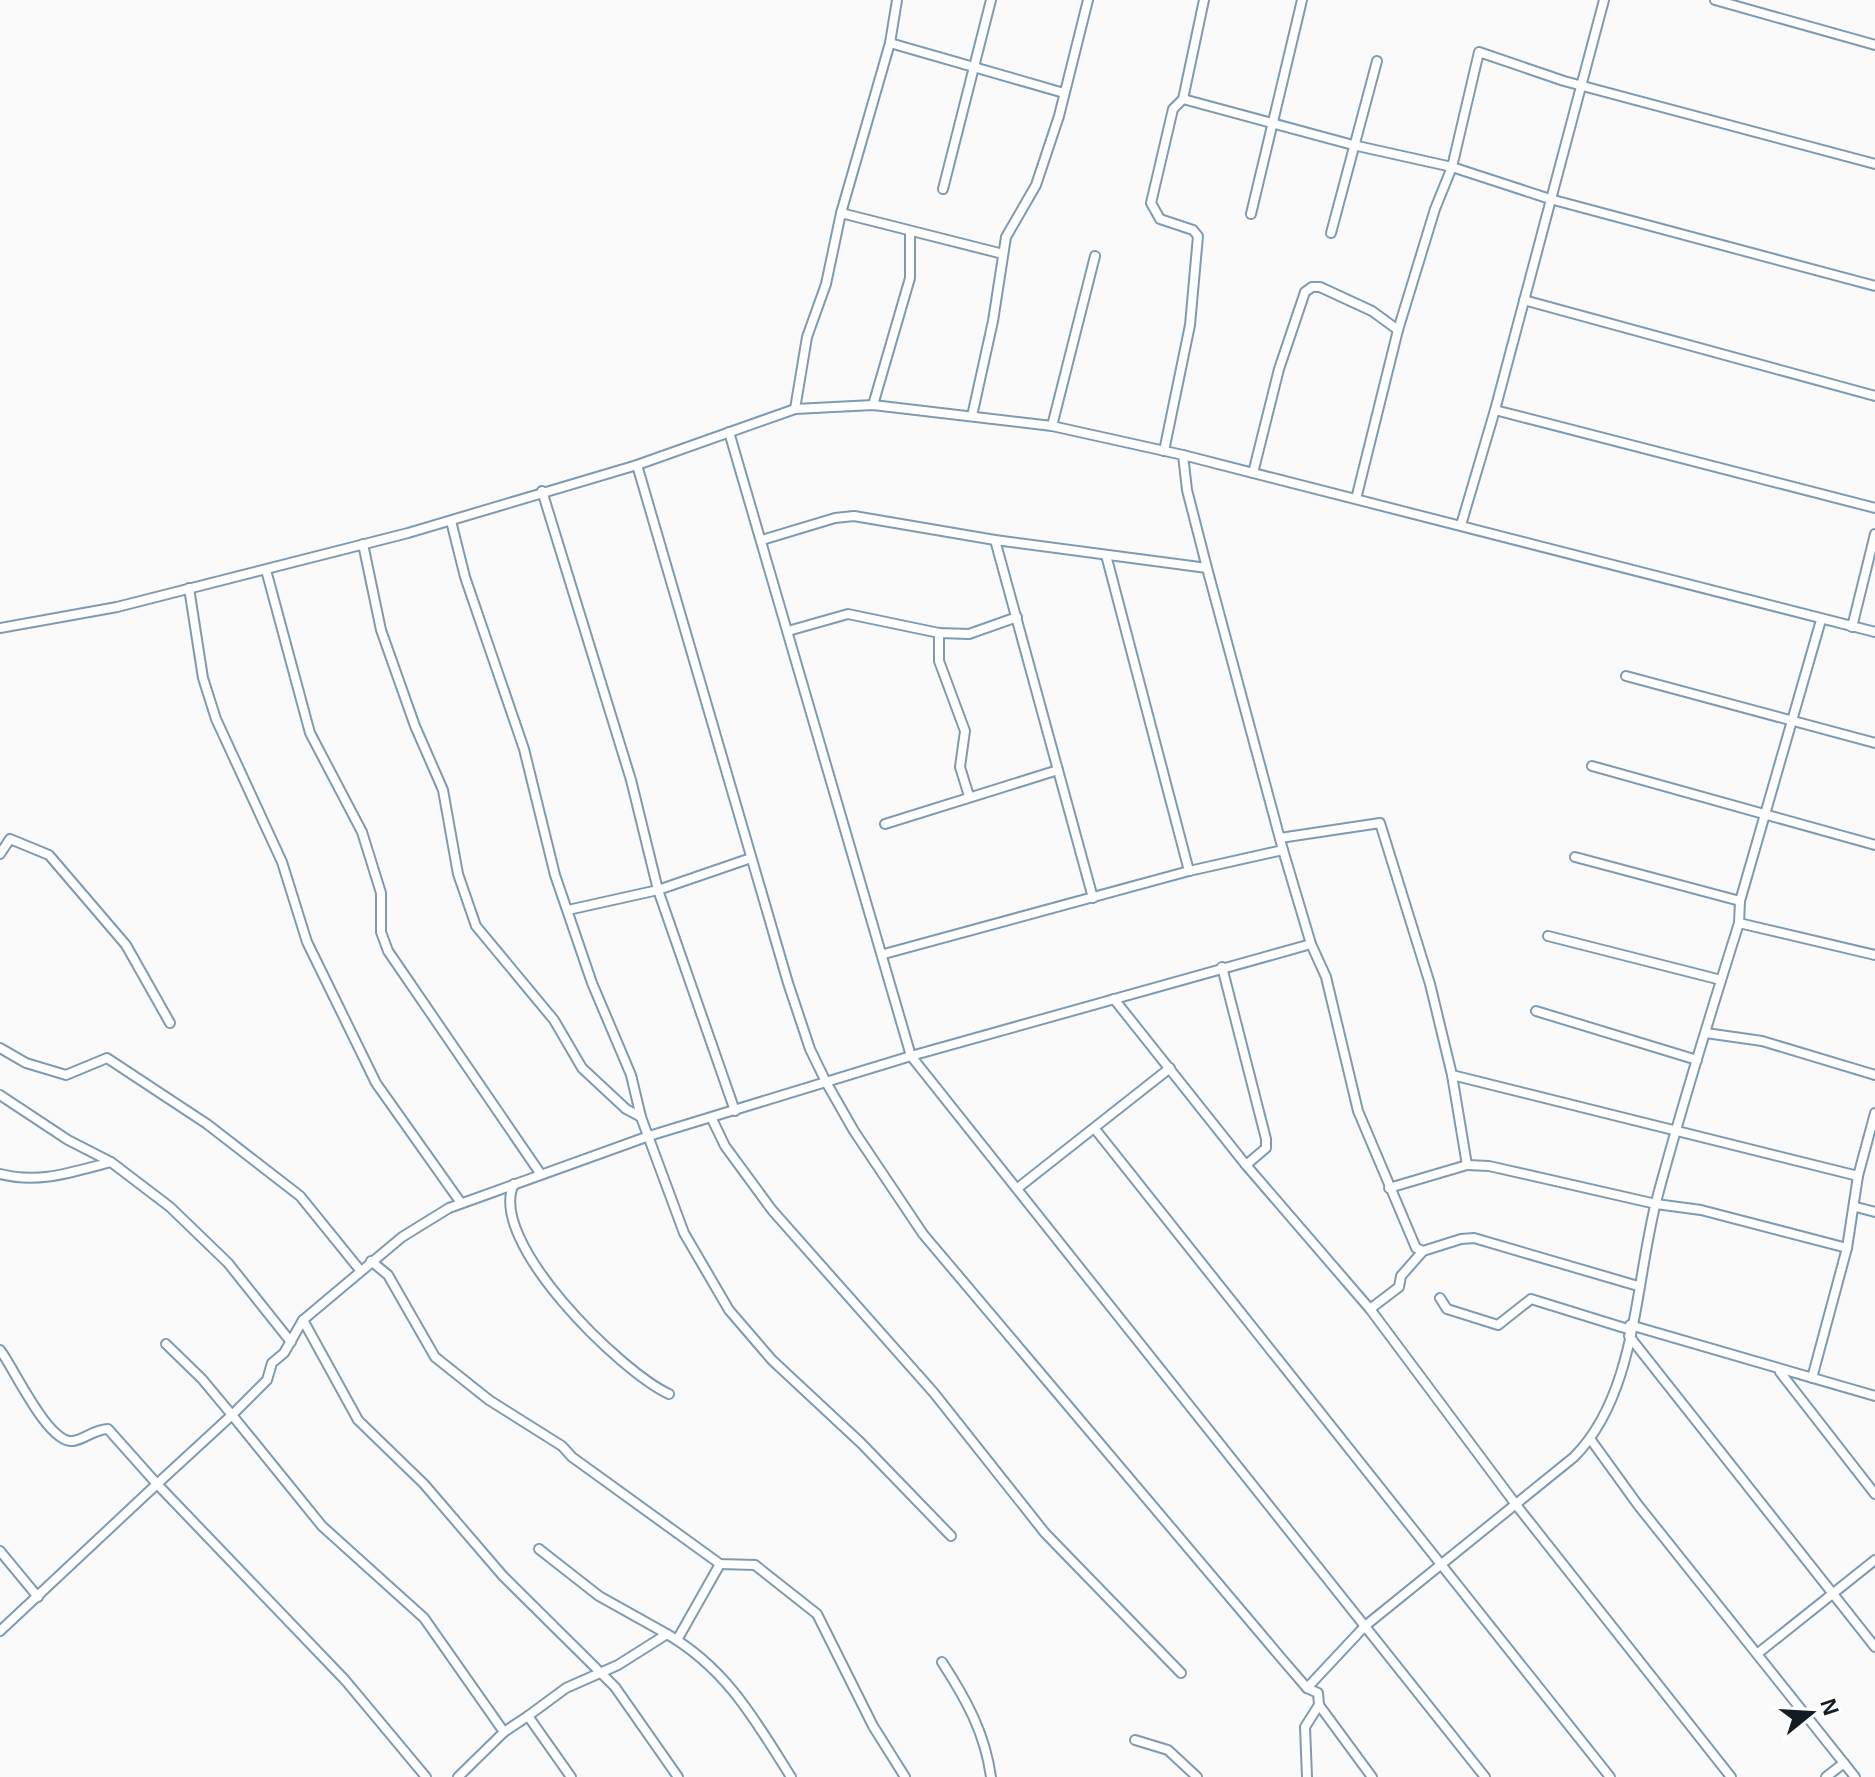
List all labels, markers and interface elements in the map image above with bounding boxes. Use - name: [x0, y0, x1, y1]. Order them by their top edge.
- north arrow: [1771, 1673, 1851, 1753]
- text: N: [1815, 1696, 1844, 1718]

